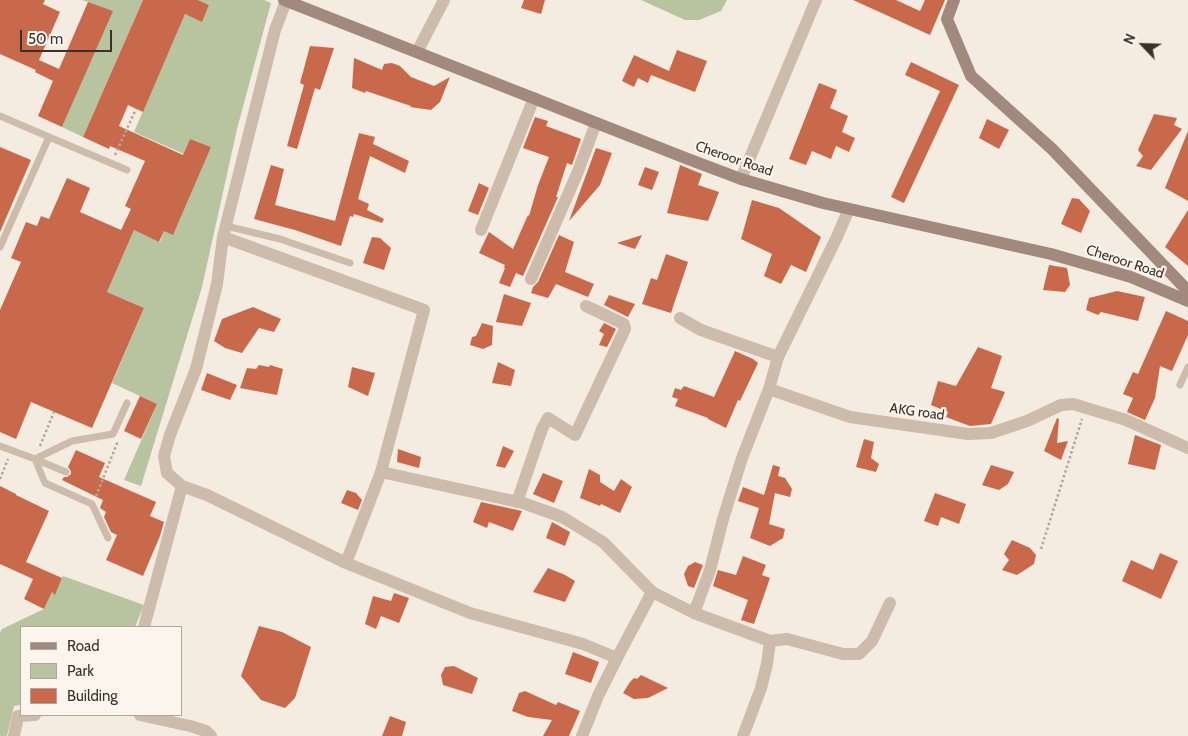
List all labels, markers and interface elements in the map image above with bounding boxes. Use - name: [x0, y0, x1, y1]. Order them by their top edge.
- scale bar: [22, 20, 115, 52]
- north arrow: [1118, 20, 1168, 70]
- text: 50 m: [28, 30, 63, 48]
- text: N: [1119, 31, 1140, 47]
- street label: Cheroor Road: [693, 138, 775, 180]
- street label: Cheroor Road: [1084, 242, 1166, 282]
- street label: AKG road: [889, 400, 945, 424]
- legend: [20, 626, 182, 716]
- text: Road: [67, 637, 100, 655]
- text: Park: [67, 662, 94, 680]
- text: Building: [67, 687, 118, 705]

